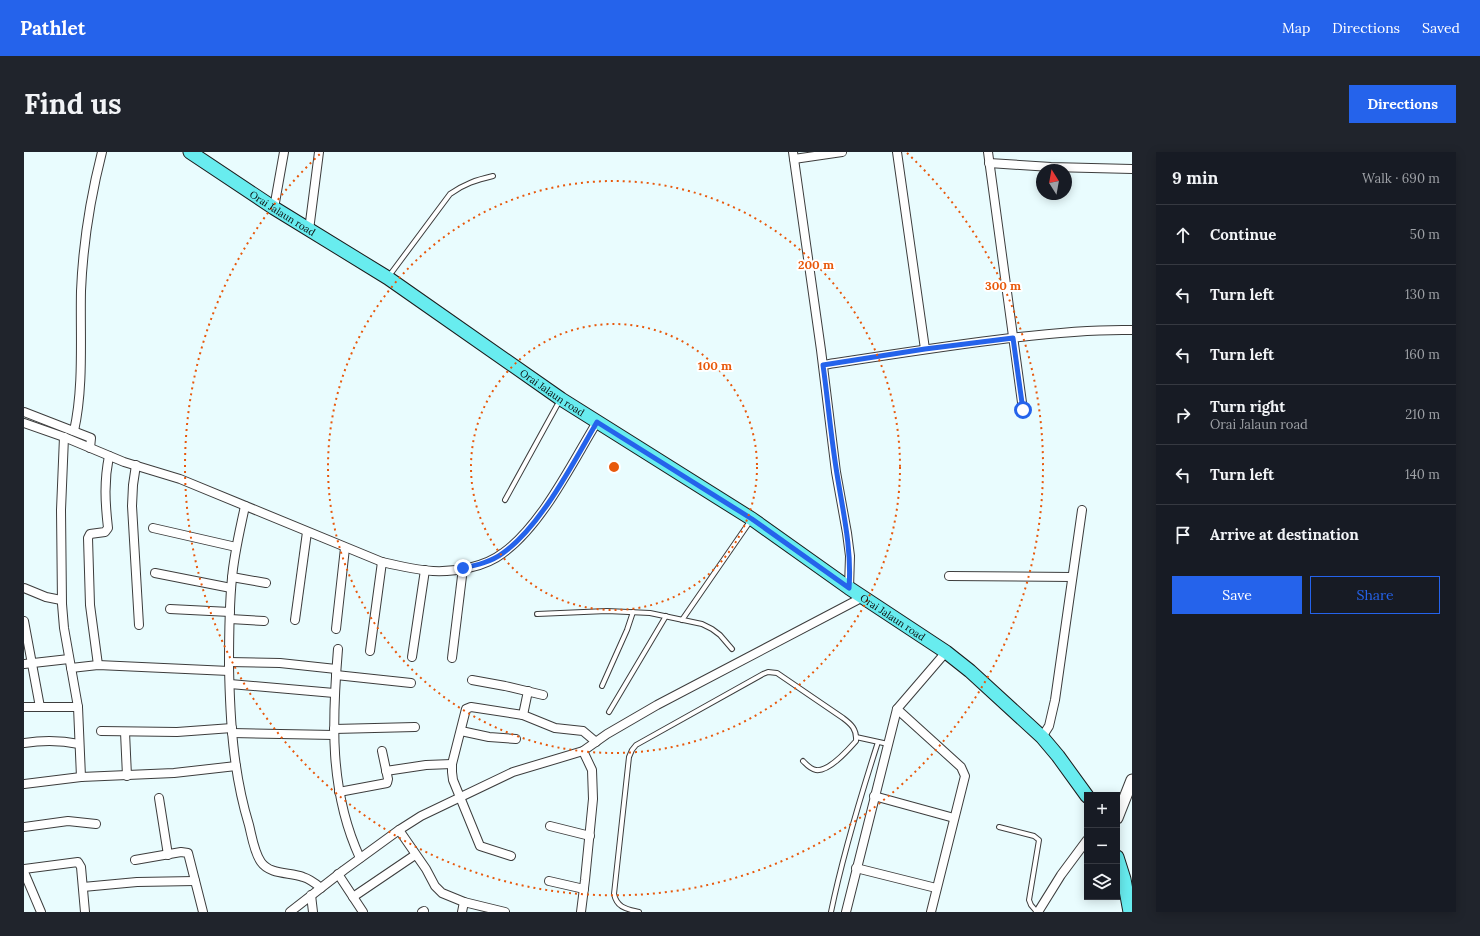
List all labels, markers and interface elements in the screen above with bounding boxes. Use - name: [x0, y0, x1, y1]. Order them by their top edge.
- text: Pathlet: [20, 16, 85, 40]
- text: Map: [1282, 19, 1310, 37]
- text: Directions: [1332, 19, 1400, 37]
- text: Saved: [1422, 19, 1460, 37]
- button: Directions: [1349, 85, 1456, 123]
- text: Find us: [24, 86, 122, 122]
- north arrow: [1036, 164, 1072, 200]
- text: 9 min: [1172, 167, 1218, 189]
- text: Walk · 690 m: [1362, 170, 1440, 187]
- street label: Orai Jalaun road: [247, 187, 318, 239]
- icon: ahead: [1172, 224, 1194, 246]
- text: Continue: [1210, 225, 1276, 244]
- text: 50 m: [1410, 226, 1440, 243]
- text: 200 m: [798, 257, 834, 272]
- text: 300 m: [985, 278, 1021, 293]
- icon: left: [1172, 284, 1194, 306]
- text: Turn left: [1210, 285, 1274, 304]
- text: 130 m: [1405, 286, 1440, 303]
- icon: left: [1172, 344, 1194, 366]
- text: Turn left: [1210, 345, 1274, 364]
- text: 160 m: [1405, 346, 1440, 363]
- text: 100 m: [698, 358, 732, 373]
- street label: Orai Jalaun road: [517, 366, 587, 419]
- text: Turn right: [1210, 397, 1286, 416]
- route start: [1014, 401, 1032, 419]
- icon: right: [1172, 404, 1194, 426]
- text: 210 m: [1405, 406, 1440, 423]
- text: Orai Jalaun road: [1210, 416, 1308, 433]
- centre of rings: [607, 460, 621, 474]
- icon: left: [1172, 464, 1194, 486]
- text: Turn left: [1210, 465, 1274, 484]
- text: 140 m: [1405, 466, 1440, 483]
- icon: arrive: [1172, 524, 1194, 546]
- text: Arrive at destination: [1210, 525, 1359, 544]
- route end: [454, 559, 472, 577]
- button: Save: [1172, 576, 1302, 614]
- button: Share: [1310, 576, 1440, 614]
- street label: Orai Jalaun road: [858, 591, 928, 643]
- map controls: [1084, 792, 1120, 900]
- button: +: [1084, 792, 1120, 828]
- button: −: [1084, 828, 1120, 864]
- button: layers: [1084, 864, 1120, 900]

